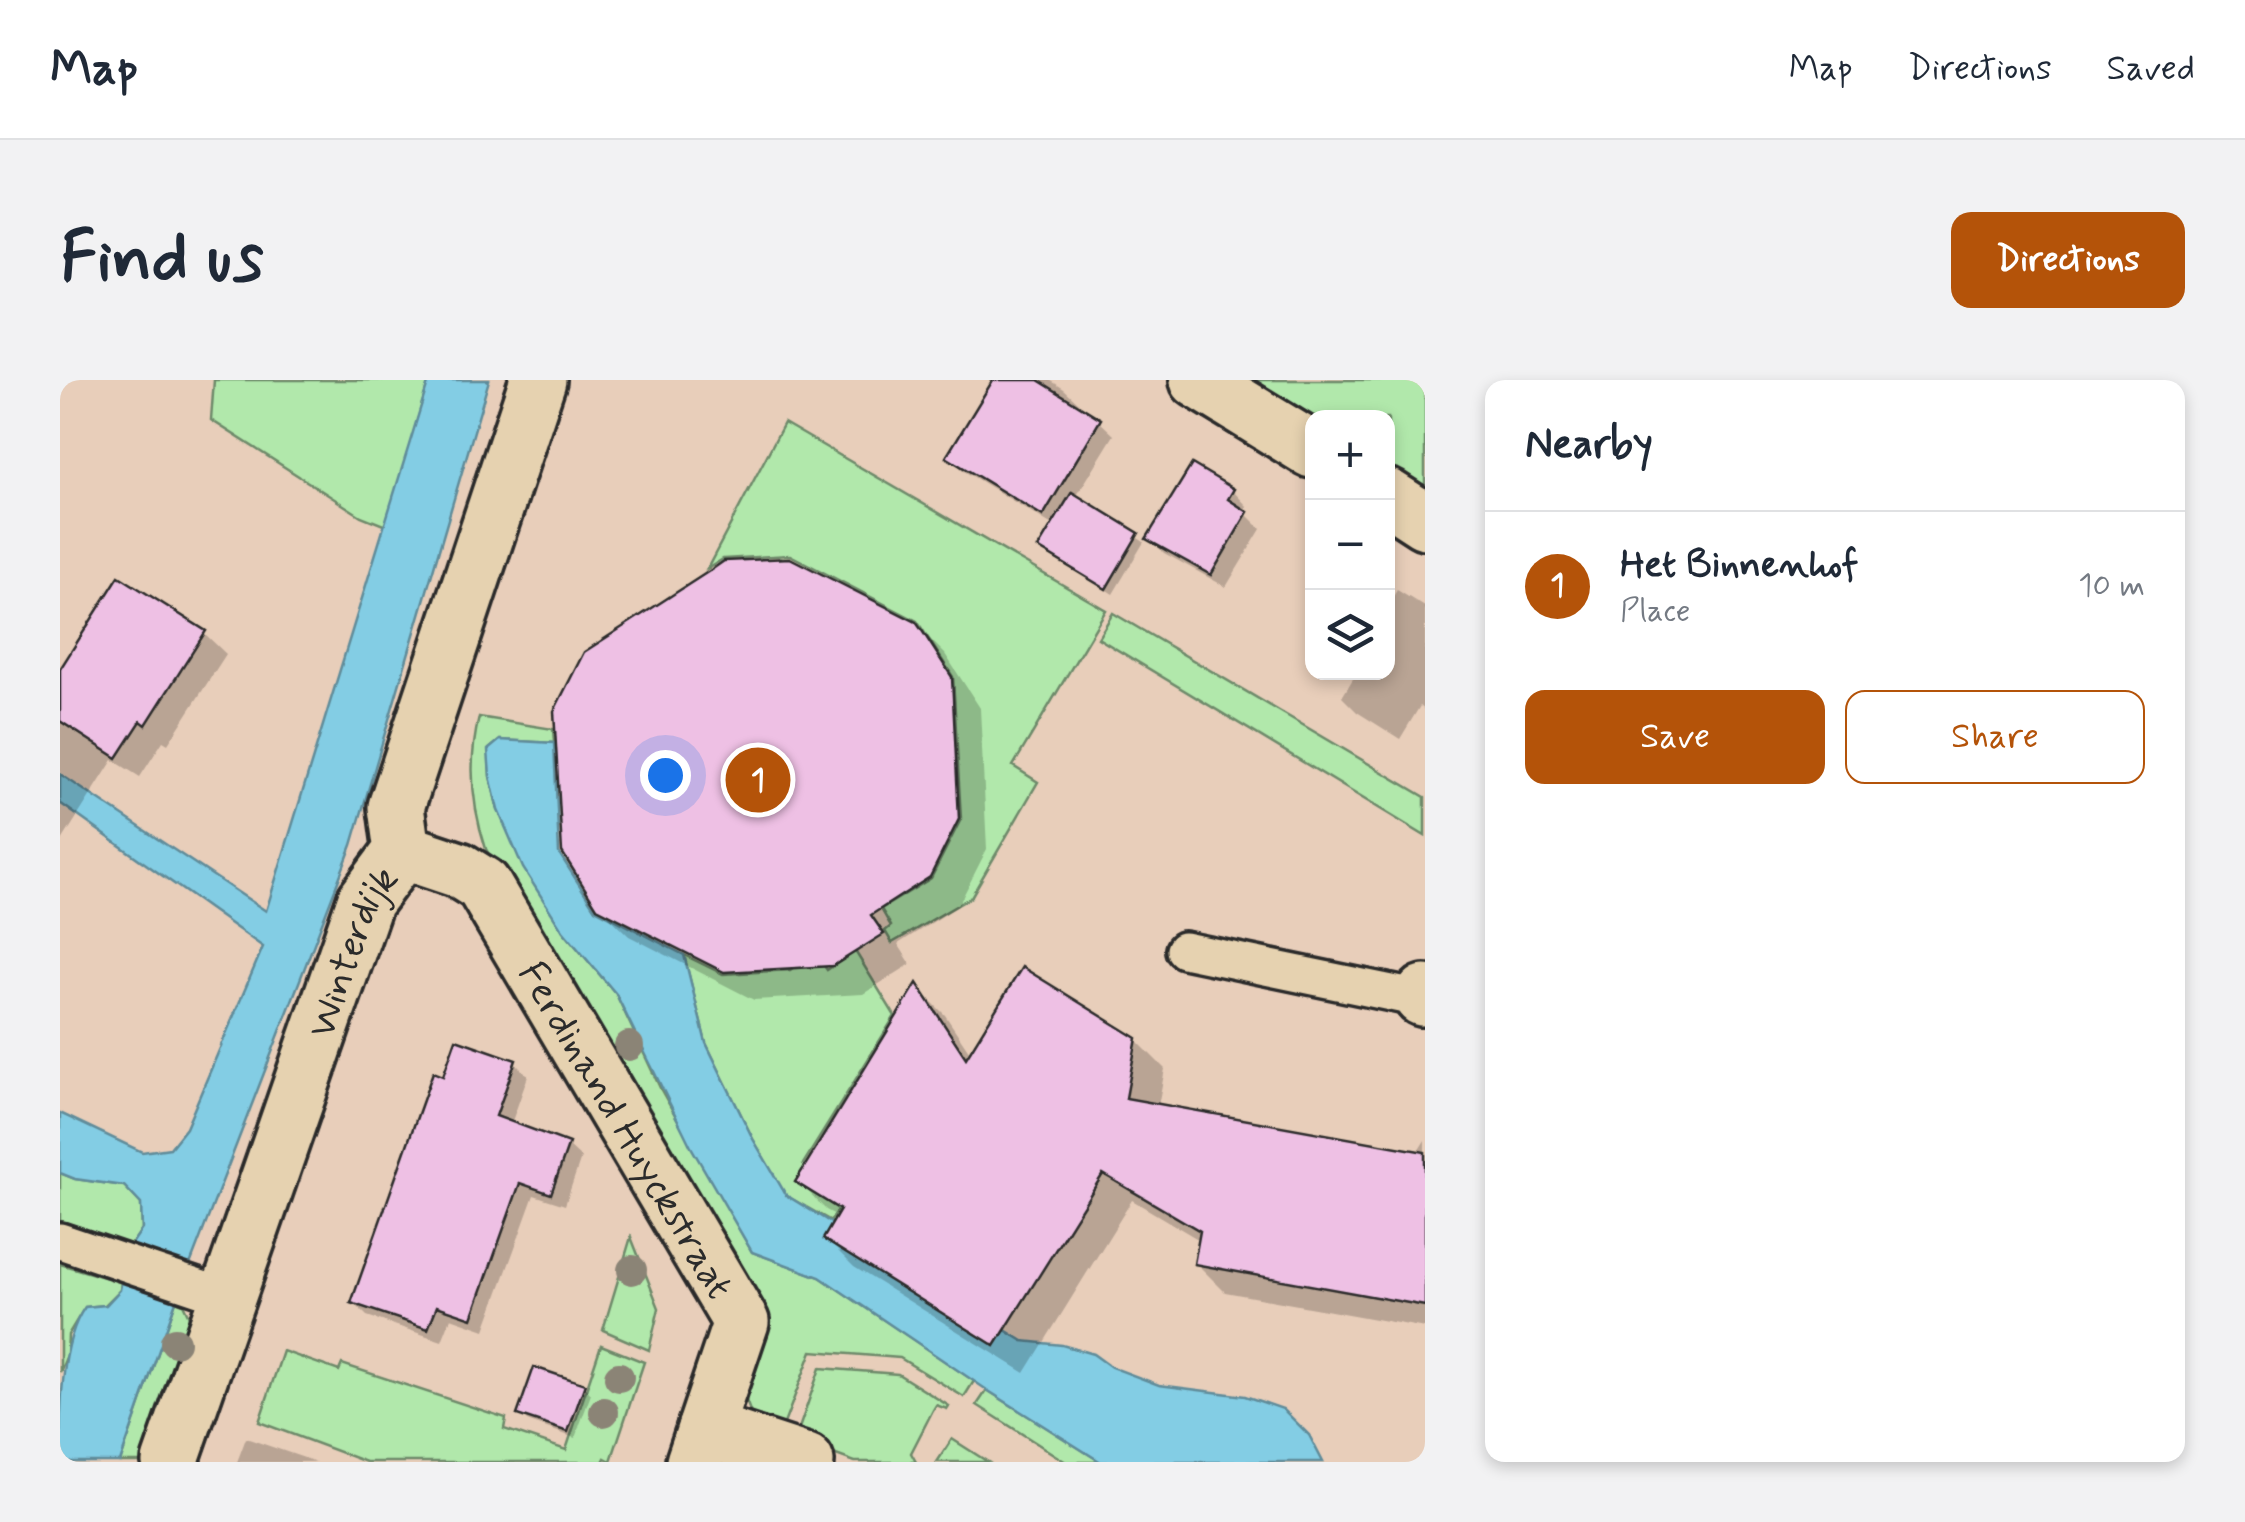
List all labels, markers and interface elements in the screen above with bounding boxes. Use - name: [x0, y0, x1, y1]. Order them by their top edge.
- text: Map: [50, 38, 138, 101]
- text: Map: [1789, 46, 1853, 92]
- text: Directions: [1908, 46, 2052, 92]
- text: Saved: [2107, 46, 2195, 92]
- button: Directions: [1951, 212, 2185, 308]
- text: Find us: [60, 214, 264, 306]
- map controls: [1305, 410, 1395, 680]
- button: +: [1305, 410, 1395, 500]
- text: Nearby: [1525, 418, 1653, 473]
- button: −: [1305, 500, 1395, 590]
- text: Het Binnenhof: [1620, 541, 1858, 590]
- text: 1: [1550, 565, 1565, 607]
- text: 10 m: [2078, 565, 2145, 607]
- button: layers: [1305, 590, 1395, 680]
- text: Place: [1620, 590, 1690, 632]
- button: Save: [1525, 690, 1825, 784]
- button: Share: [1845, 690, 2145, 784]
- pin: 1: [726, 742, 790, 818]
- your location: [640, 750, 691, 801]
- street label: Winterdijk: [296, 856, 411, 1045]
- street label: Ferdinand Huyckstraat: [505, 953, 744, 1309]

